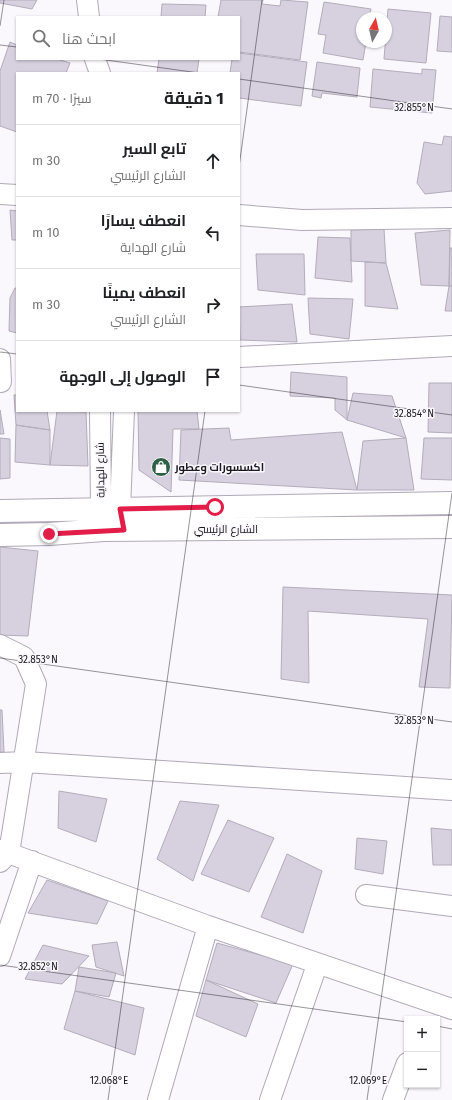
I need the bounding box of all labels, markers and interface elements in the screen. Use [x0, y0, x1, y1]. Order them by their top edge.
north arrow [356, 12, 392, 48]
search box [16, 16, 240, 60]
icon: search [30, 27, 52, 49]
text: ابحث هنا [62, 30, 116, 48]
text: 1 دقيقة [164, 88, 224, 109]
text: سيرًا · 70 m [32, 91, 91, 106]
text: 32.855°N [394, 102, 434, 114]
text: تابع السير [123, 140, 186, 158]
icon: ahead [202, 150, 224, 172]
text: 30 m [32, 153, 60, 168]
text: الشارع الرئيسي [110, 168, 186, 183]
text: انعطف يسارًا [101, 212, 186, 230]
icon: left [202, 222, 224, 244]
text: 10 m [32, 225, 60, 240]
text: شارع الهداية [120, 240, 186, 255]
text: انعطف يمينًا [102, 284, 186, 302]
icon: right [202, 294, 224, 316]
text: 30 m [32, 297, 60, 312]
text: الشارع الرئيسي [110, 312, 186, 327]
icon: arrive [202, 366, 224, 388]
text: الوصول إلى الوجهة [59, 368, 186, 386]
text: 32.854°N [394, 408, 434, 420]
street label: شارع الهداية [94, 442, 108, 498]
shop icon: اكسسورات وعطور [150, 456, 172, 478]
place label: اكسسورات وعطور [174, 461, 264, 475]
route start [206, 498, 224, 516]
street label: الشارع الرئيسي [194, 523, 258, 537]
route end [40, 525, 58, 543]
text: 32.853°N [18, 654, 58, 666]
text: 32.853°N [394, 715, 434, 727]
text: 32.852°N [18, 961, 58, 973]
map controls [404, 1016, 440, 1088]
button: + [404, 1016, 440, 1052]
button: − [404, 1052, 440, 1088]
text: 12.068°E [90, 1075, 128, 1087]
text: 12.069°E [349, 1075, 387, 1087]

